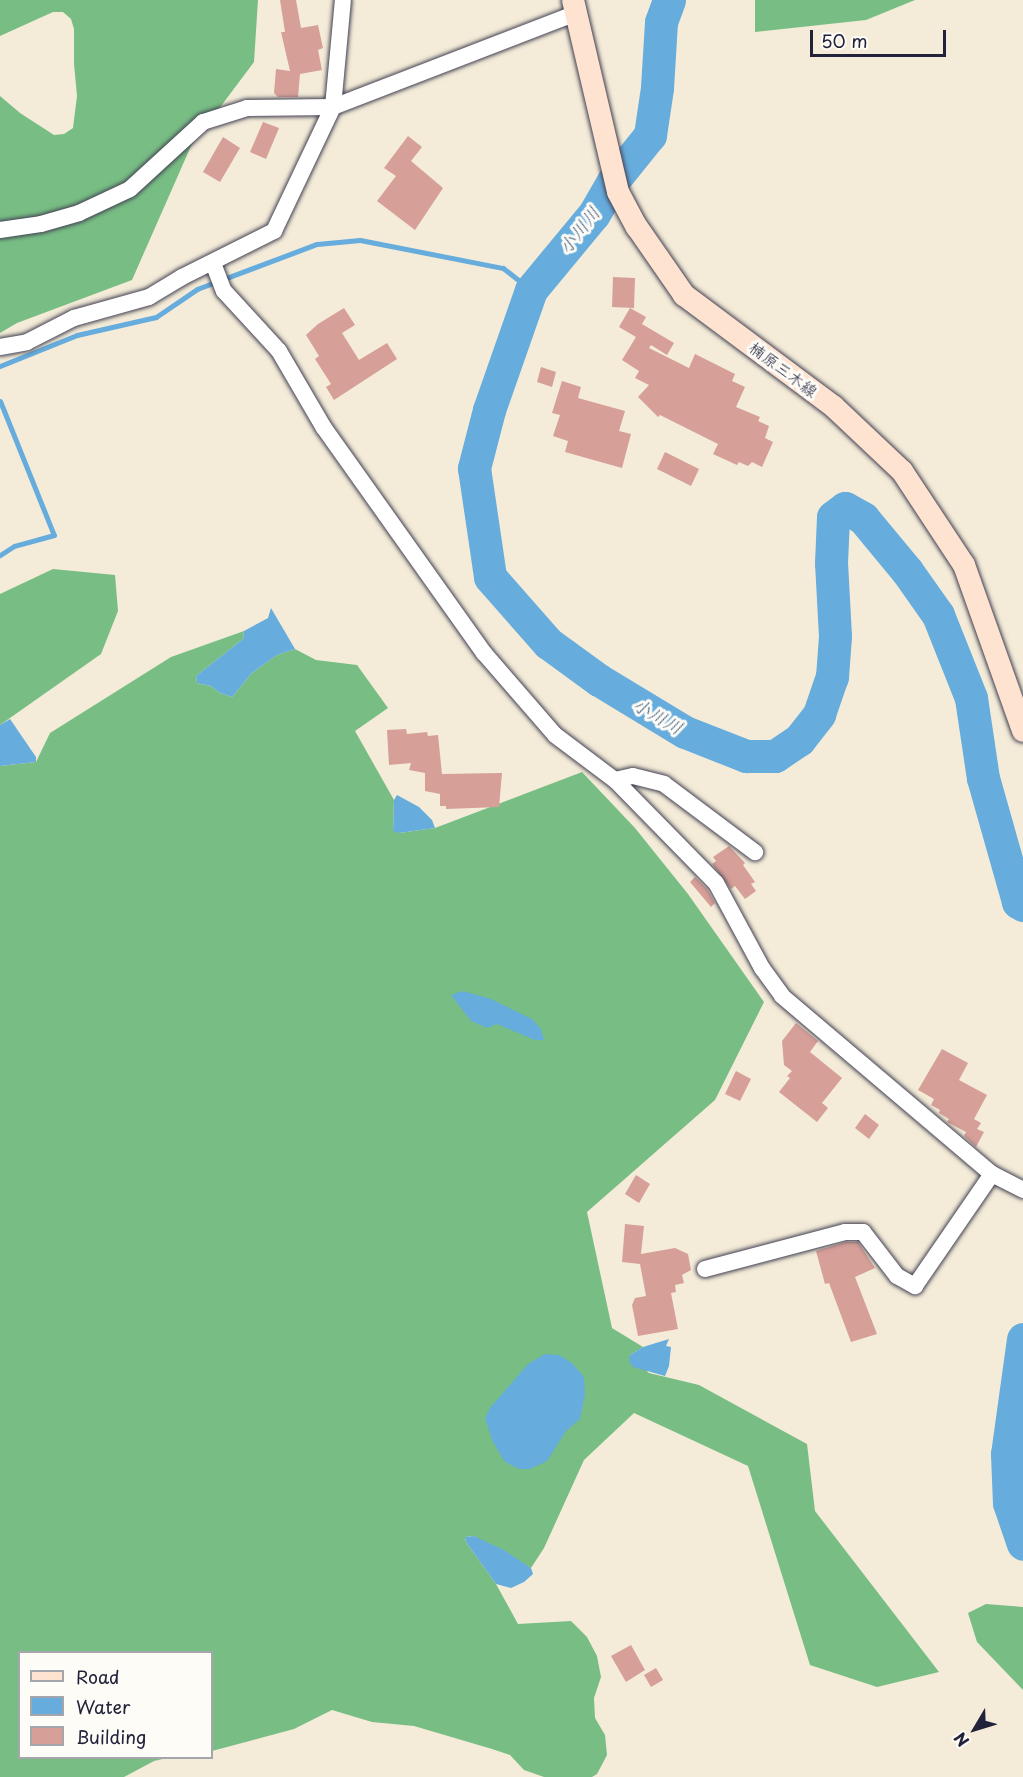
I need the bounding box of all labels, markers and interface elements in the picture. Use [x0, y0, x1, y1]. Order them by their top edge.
scale bar [813, 18, 950, 56]
text: 50 m [821, 27, 868, 54]
water label: 小川川 [554, 202, 604, 258]
street label: 楠原三木線 [746, 337, 822, 401]
water label: 小川川 [629, 693, 687, 739]
legend [18, 1651, 213, 1759]
text: Road [76, 1663, 120, 1690]
text: Water [76, 1693, 130, 1720]
north arrow [945, 1699, 1005, 1759]
text: Building [76, 1723, 146, 1750]
text: N [947, 1728, 974, 1752]

